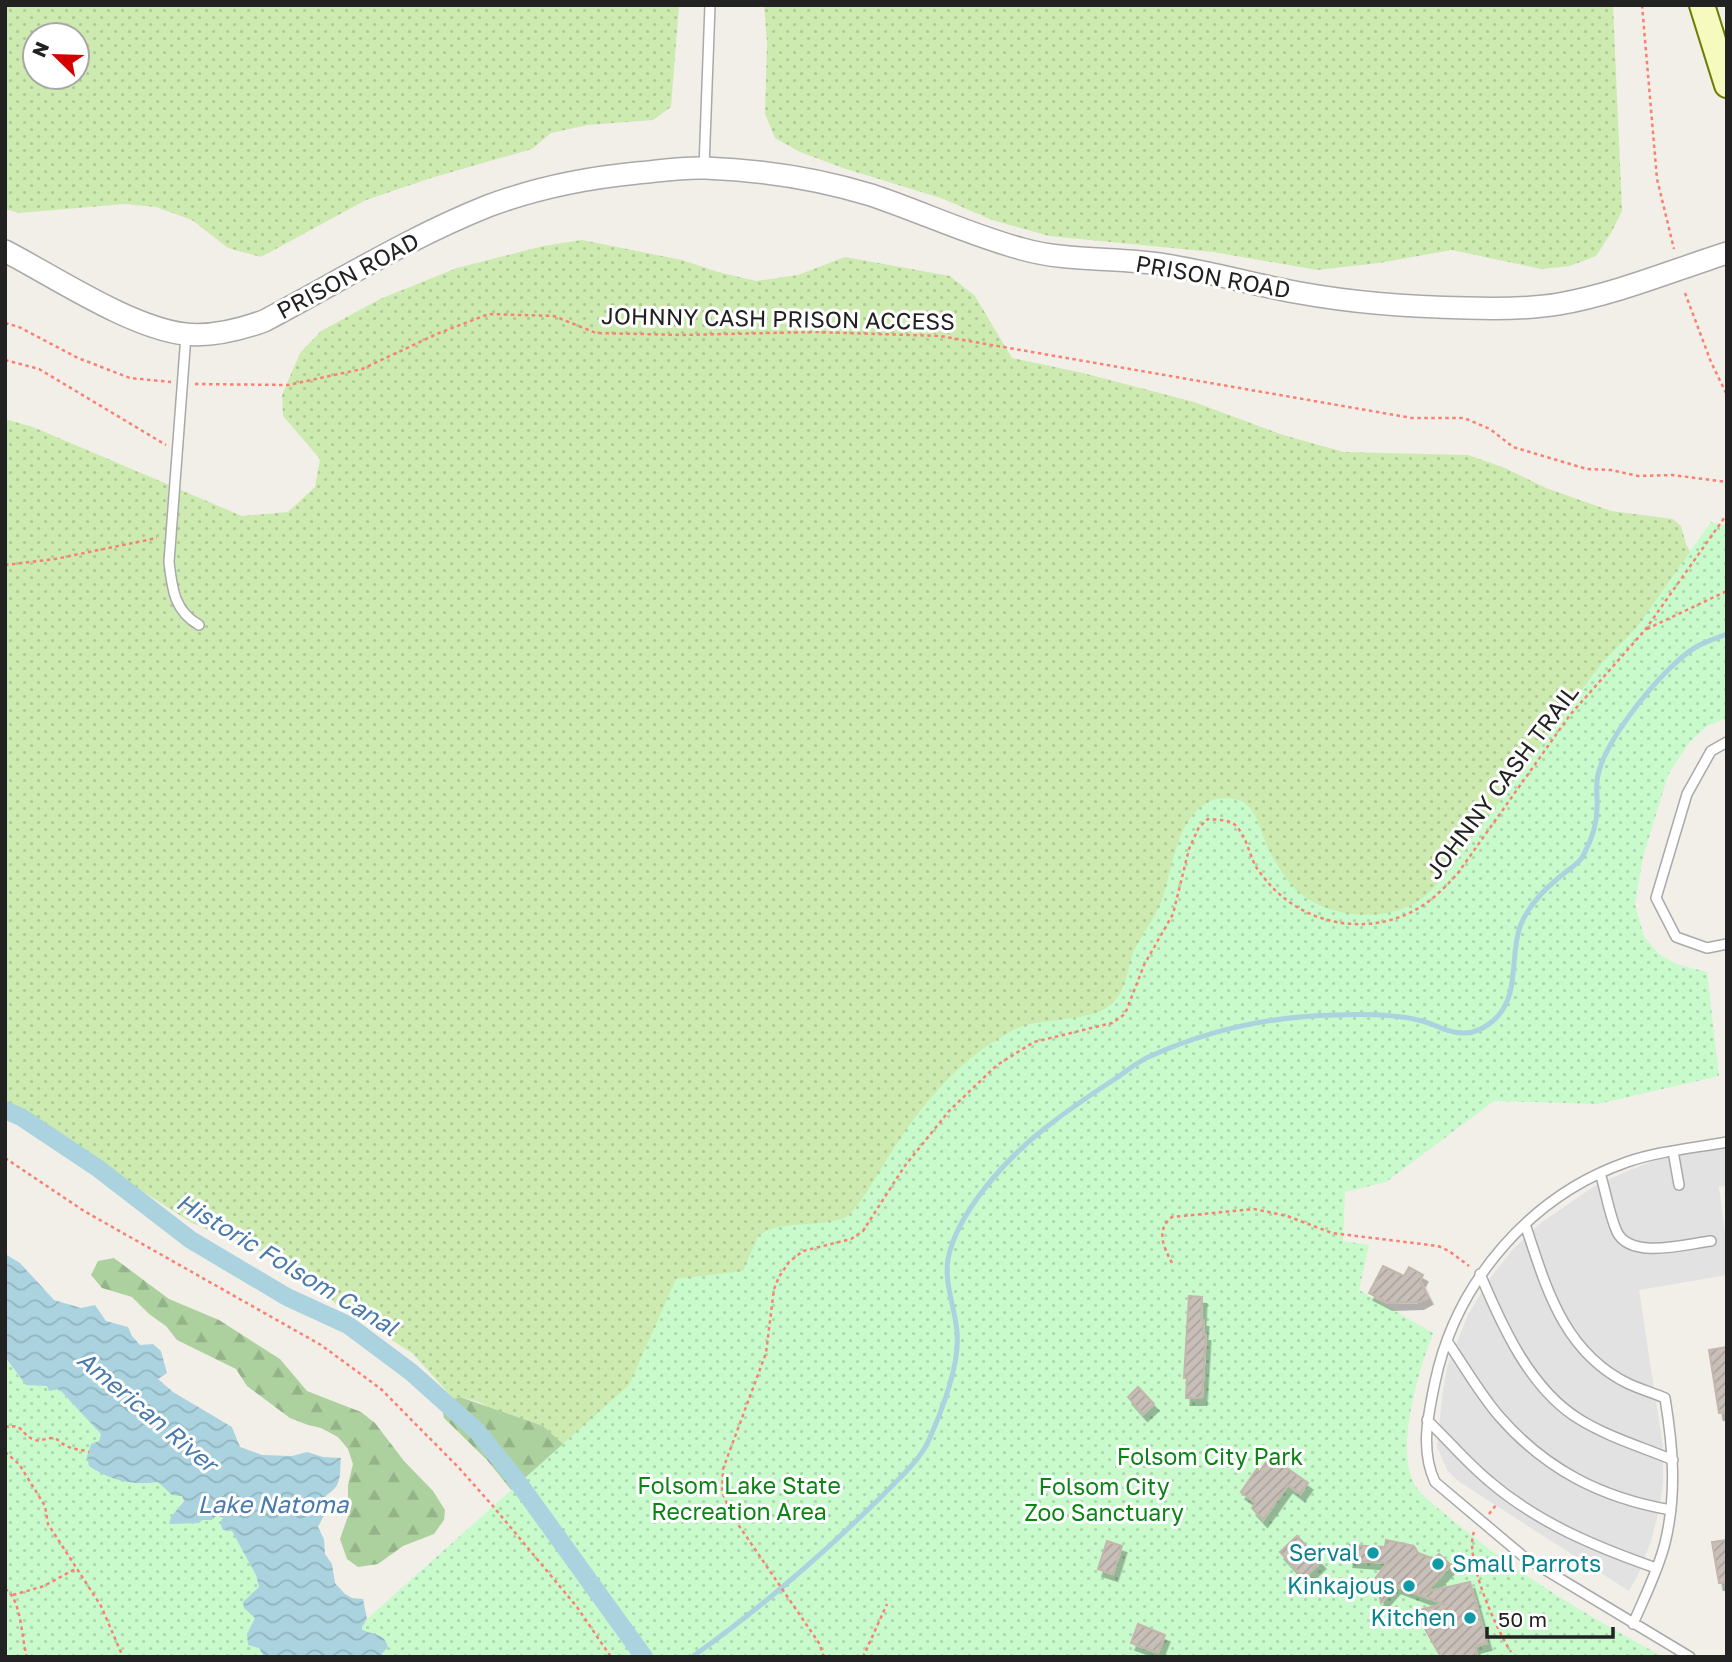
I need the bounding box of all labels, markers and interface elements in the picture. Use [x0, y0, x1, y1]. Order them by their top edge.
north arrow [21, 21, 91, 91]
text: N [26, 38, 53, 60]
street label: PRISON ROAD [272, 226, 423, 324]
street label: PRISON ROAD [1134, 249, 1293, 303]
street label: JOHNNY CASH PRISON ACCESS [601, 301, 955, 335]
street label: JOHNNY CASH TRAIL [1419, 678, 1584, 884]
water label: Historic Folsom Canal [172, 1186, 405, 1342]
water label: American River [72, 1344, 226, 1480]
park label: Folsom City Park [1117, 1442, 1303, 1470]
park label: Folsom Lake State Recreation Area [637, 1471, 841, 1525]
park label: Folsom City Zoo Sanctuary [1024, 1472, 1184, 1526]
water label: Lake Natoma [198, 1489, 350, 1518]
place label: Serval [1289, 1538, 1359, 1566]
marker: Serval [1365, 1545, 1381, 1561]
place label: Small Parrots [1452, 1549, 1601, 1577]
marker: Small Parrots [1430, 1556, 1446, 1572]
place label: Kinkajous [1287, 1571, 1395, 1599]
marker: Kinkajous [1401, 1578, 1417, 1594]
scale bar [1487, 1596, 1613, 1640]
place label: Kitchen [1371, 1603, 1456, 1631]
text: 50 m [1498, 1606, 1547, 1632]
marker: Kitchen [1462, 1610, 1478, 1626]

